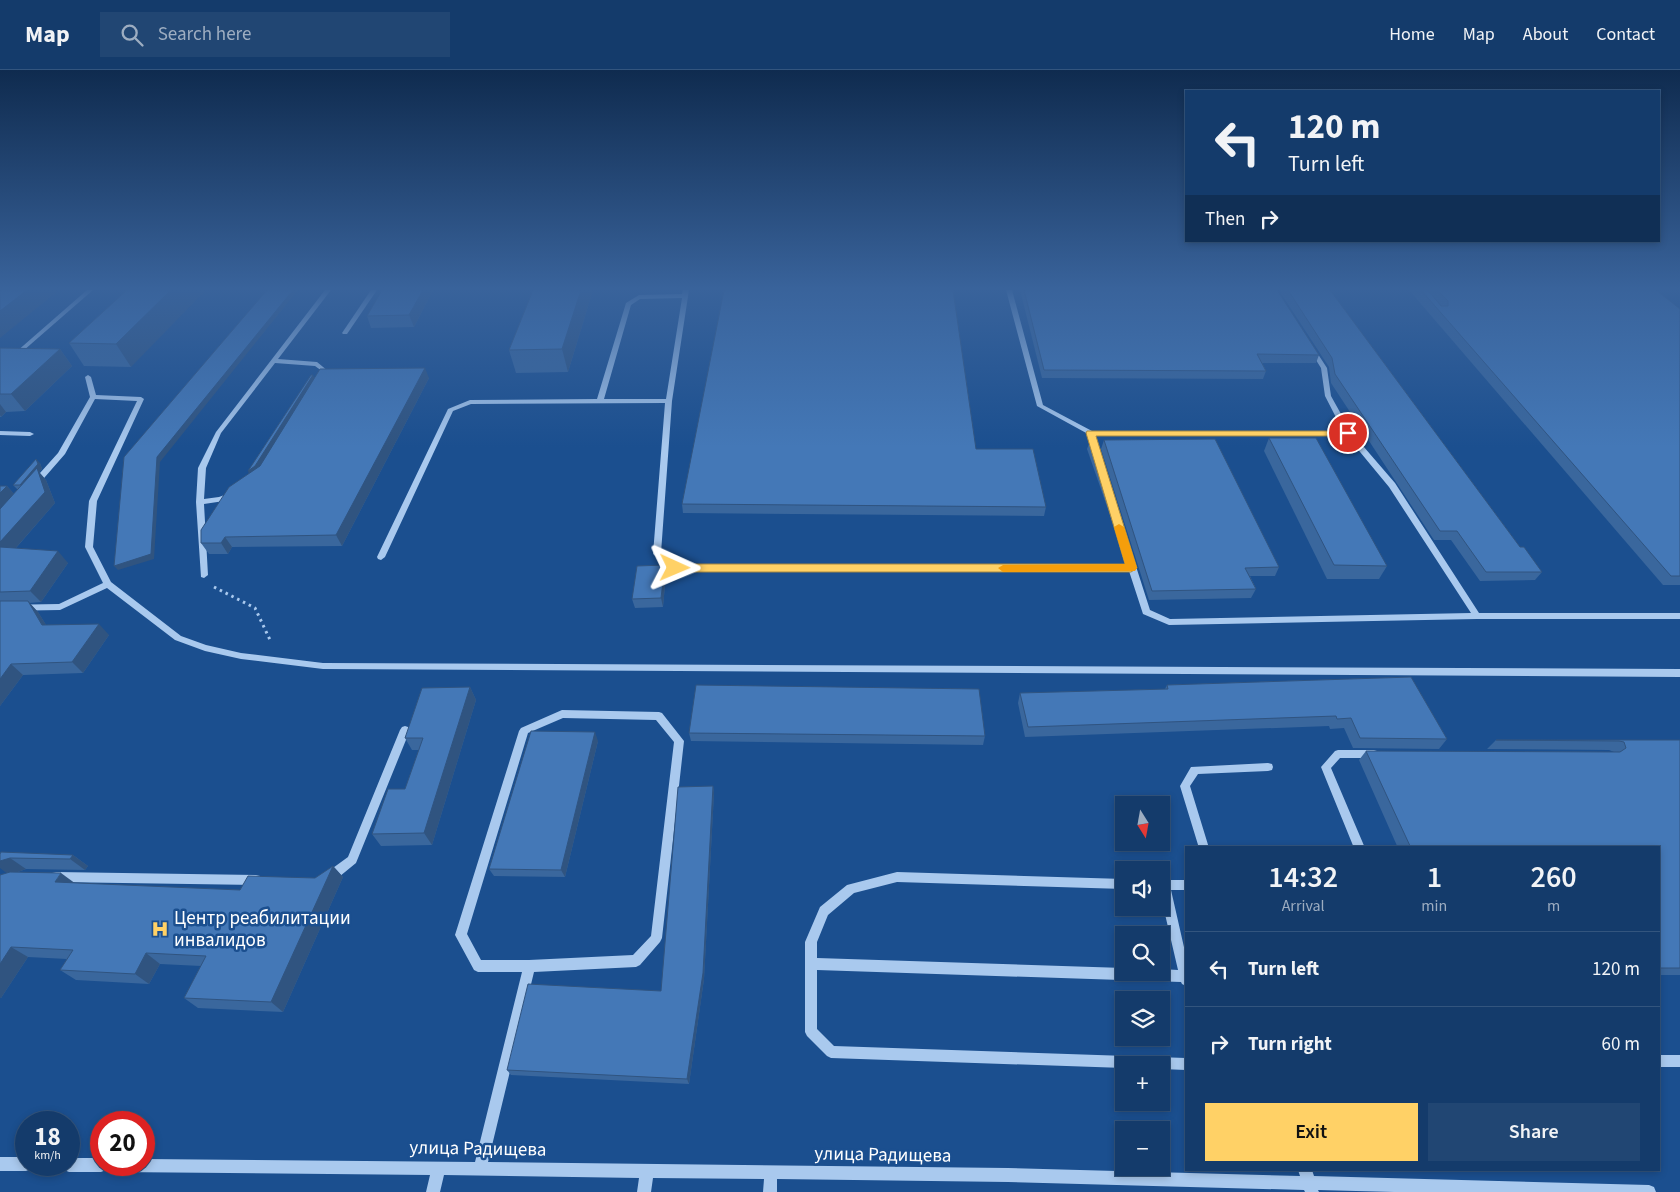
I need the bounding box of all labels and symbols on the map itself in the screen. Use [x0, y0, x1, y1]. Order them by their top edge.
pin [1327, 412, 1369, 454]
position arrow [648, 541, 700, 593]
north arrow [1115, 796, 1170, 851]
place label: Центр реабилитации инвалидов [174, 905, 351, 954]
hospital icon: Центр реабилитации инвалидов [150, 919, 170, 939]
speed limit sign: 20 [90, 1111, 155, 1176]
street label: улица Радищева [409, 1134, 547, 1164]
street label: улица Радищева [814, 1140, 952, 1170]

